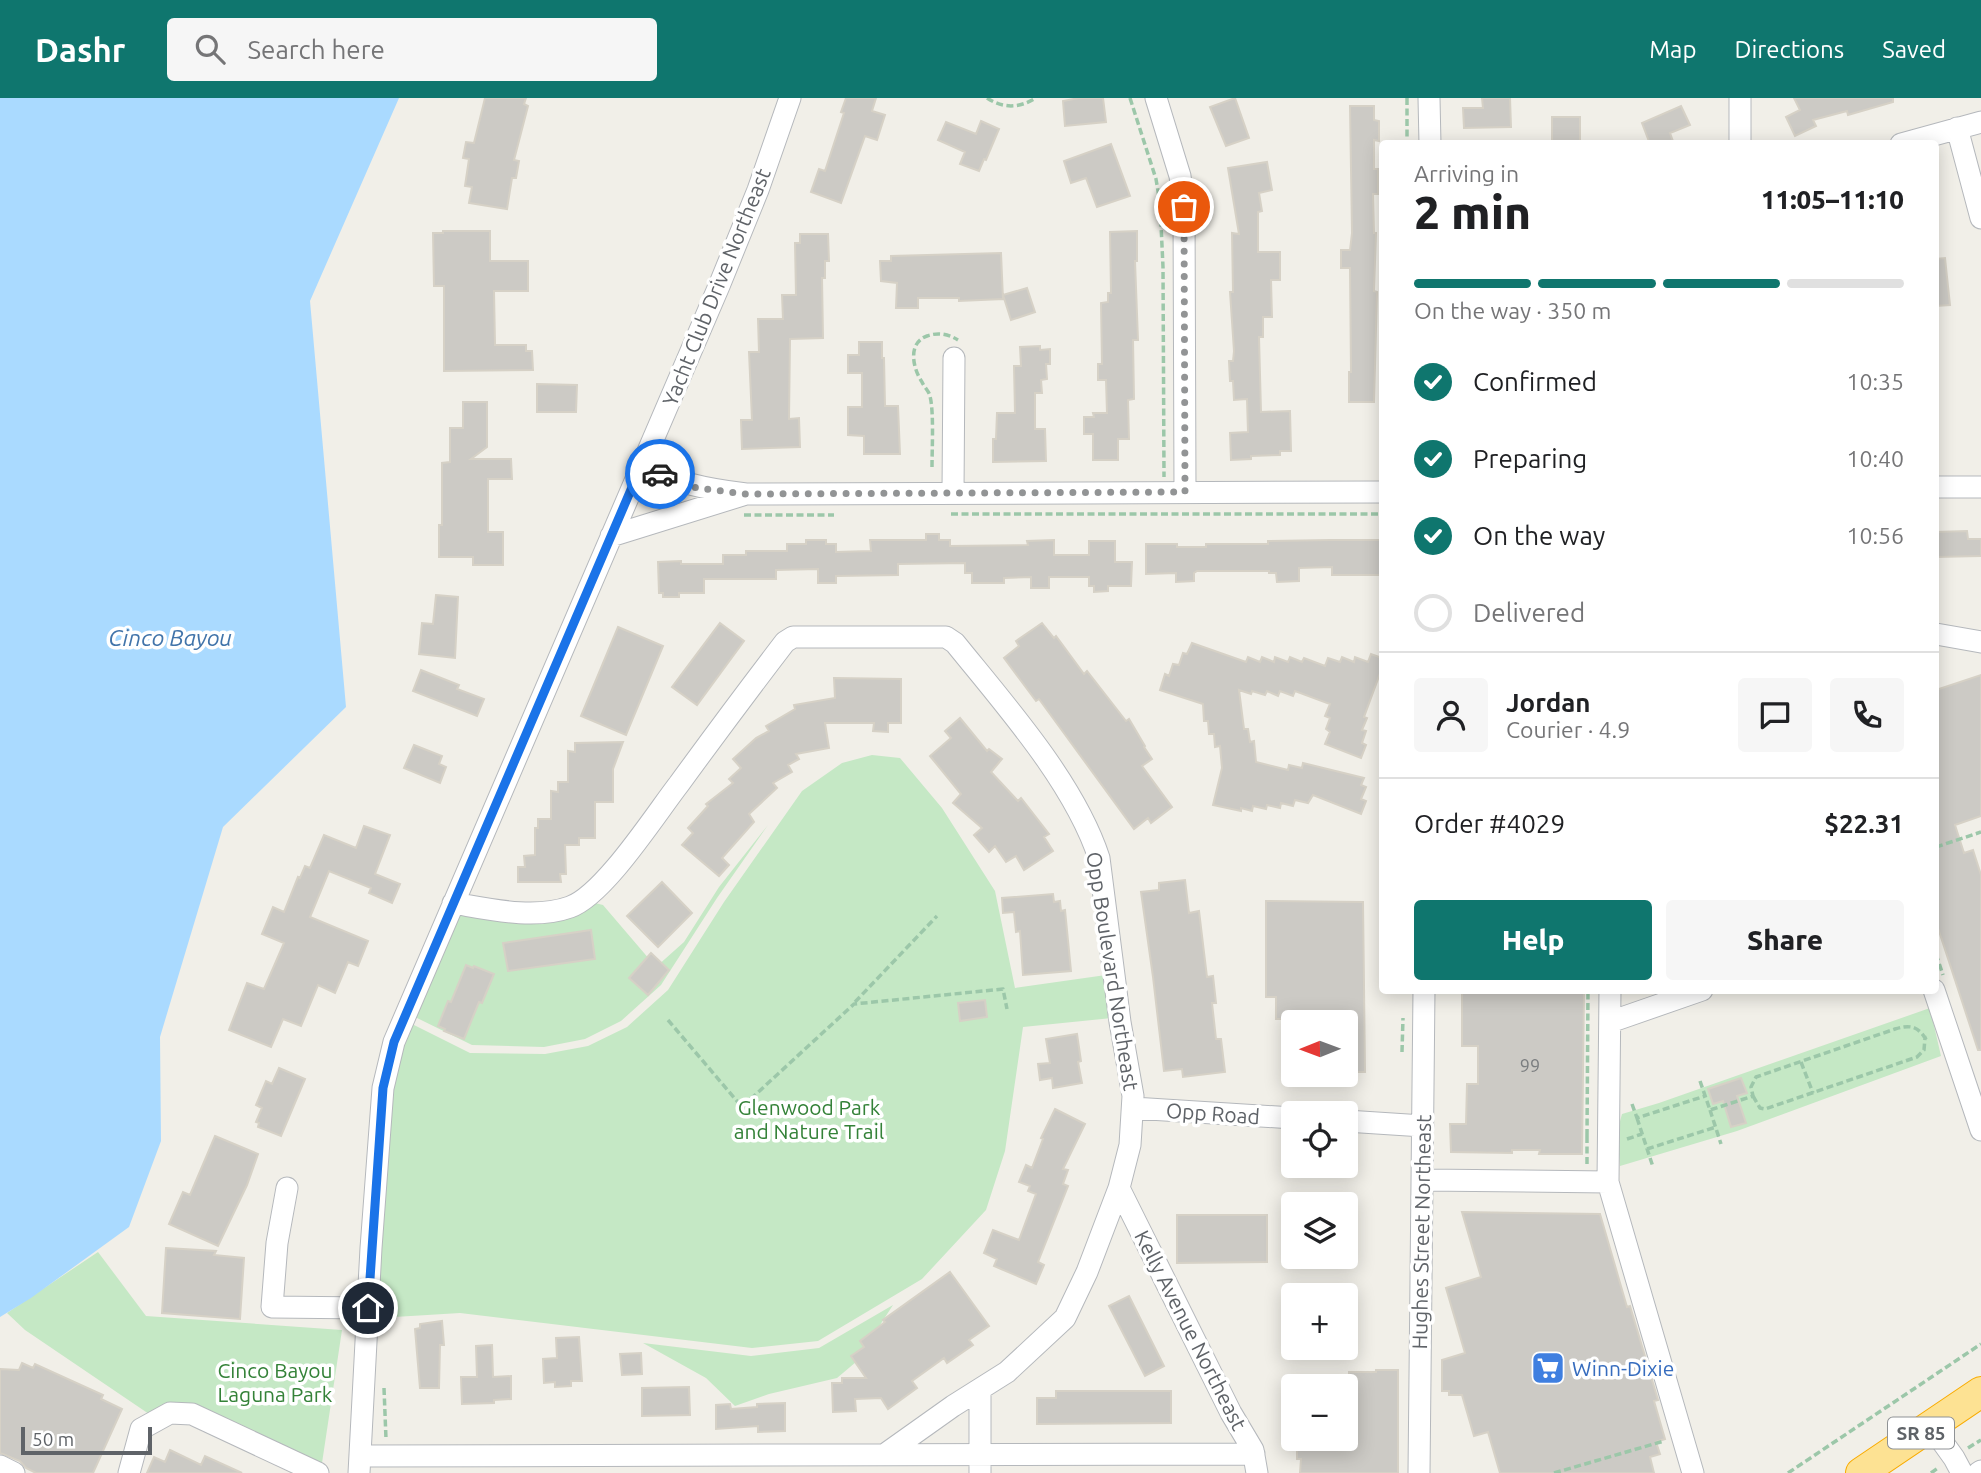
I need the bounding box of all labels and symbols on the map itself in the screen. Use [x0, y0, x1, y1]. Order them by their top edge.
street label: Yacht Club Drive Northeast [657, 165, 775, 409]
pin [1154, 177, 1214, 237]
courier [625, 439, 695, 509]
water label: Cinco Bayou [108, 625, 232, 650]
street label: Opp Boulevard Northeast [1082, 850, 1144, 1092]
north arrow [1281, 1010, 1358, 1087]
house number: 99 [1520, 1055, 1540, 1075]
park label: Glenwood Park and Nature Trail [734, 1095, 884, 1143]
street label: Opp Road [1165, 1098, 1261, 1128]
street label: Hughes Street Northeast [1407, 1114, 1435, 1350]
street label: Kelly Avenue Northeast [1130, 1226, 1252, 1434]
pin [338, 1278, 398, 1338]
supermarket icon: Winn-Dixie [1529, 1349, 1567, 1387]
place label: Winn-Dixie [1572, 1356, 1674, 1380]
park label: Cinco Bayou Laguna Park [217, 1358, 333, 1406]
road number: SR 85 [1888, 1418, 1954, 1448]
scale bar [21, 1424, 152, 1456]

